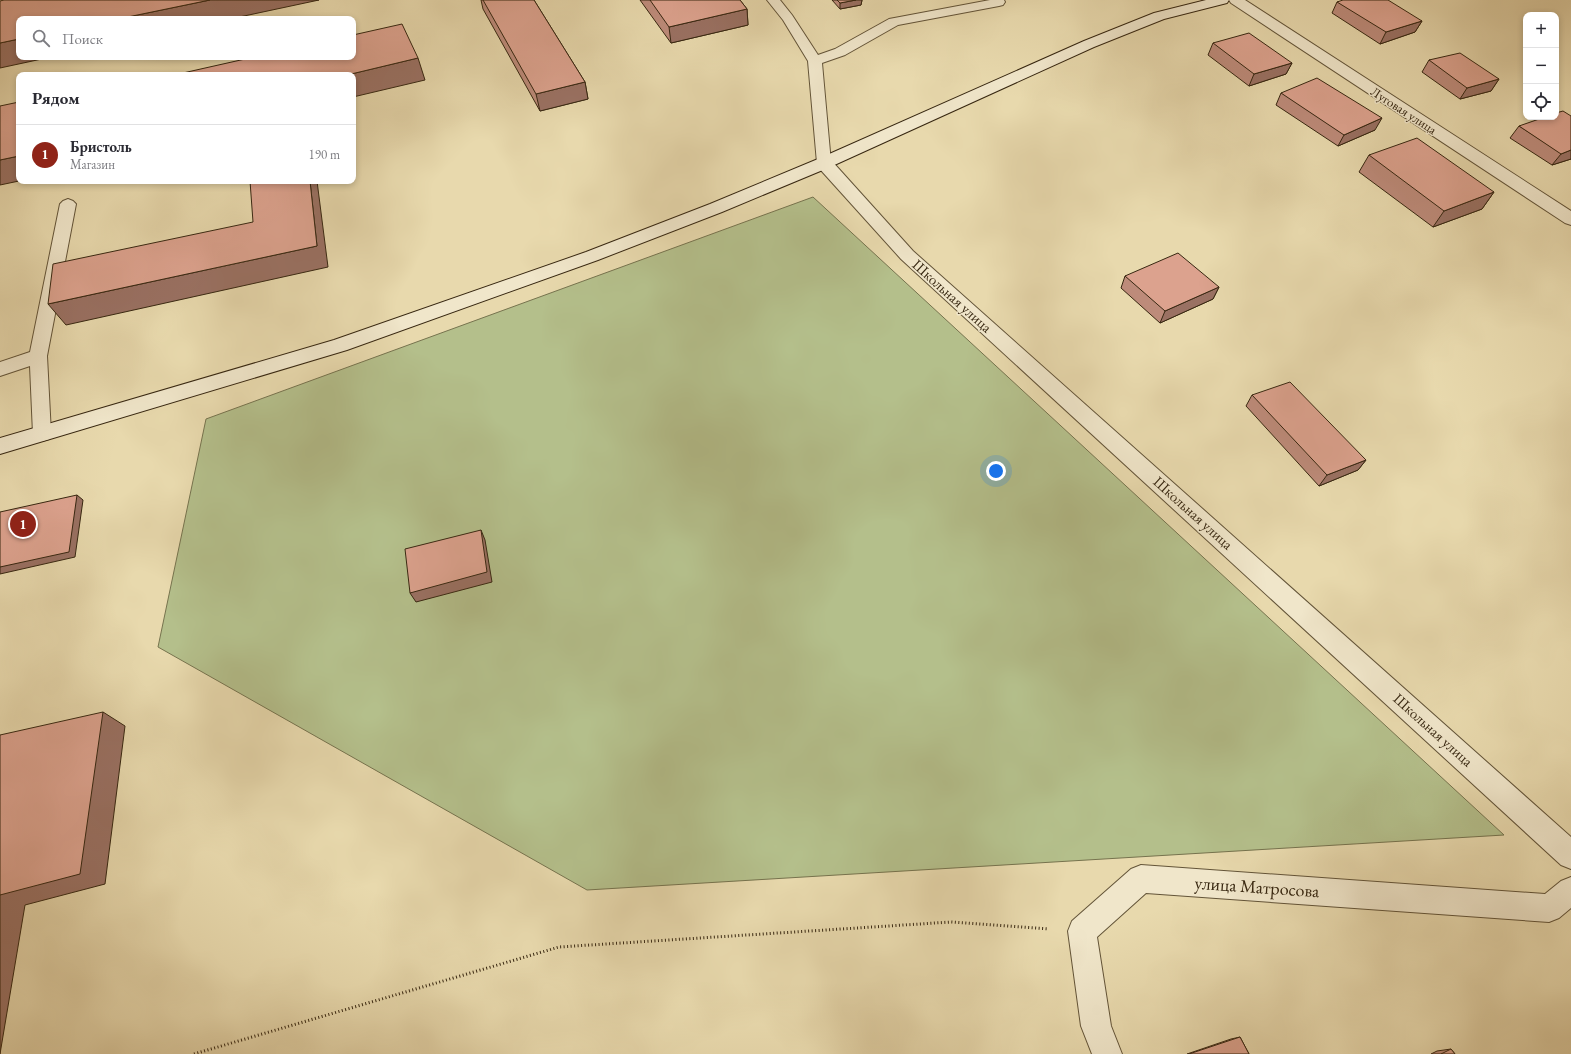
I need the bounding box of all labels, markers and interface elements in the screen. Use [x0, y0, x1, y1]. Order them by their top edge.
map controls [1523, 12, 1559, 120]
button: + [1523, 12, 1559, 48]
search box [16, 16, 356, 60]
icon: search [30, 27, 52, 49]
text: Поиск [62, 29, 103, 48]
button: − [1523, 48, 1559, 84]
street label: Луговая улица [1367, 83, 1441, 139]
button: locate [1523, 84, 1559, 120]
text: Рядом [32, 87, 80, 109]
text: Бристоль [70, 137, 132, 156]
text: 1 [42, 146, 48, 163]
text: 190 m [309, 146, 340, 163]
text: Магазин [70, 156, 115, 173]
street label: Школьная улица [908, 255, 996, 336]
your location [986, 461, 1006, 481]
street label: Школьная улица [1149, 472, 1237, 553]
pin: 1 [10, 509, 36, 539]
street label: Школьная улица [1389, 689, 1477, 770]
street label: улица Матросова [1194, 871, 1321, 902]

